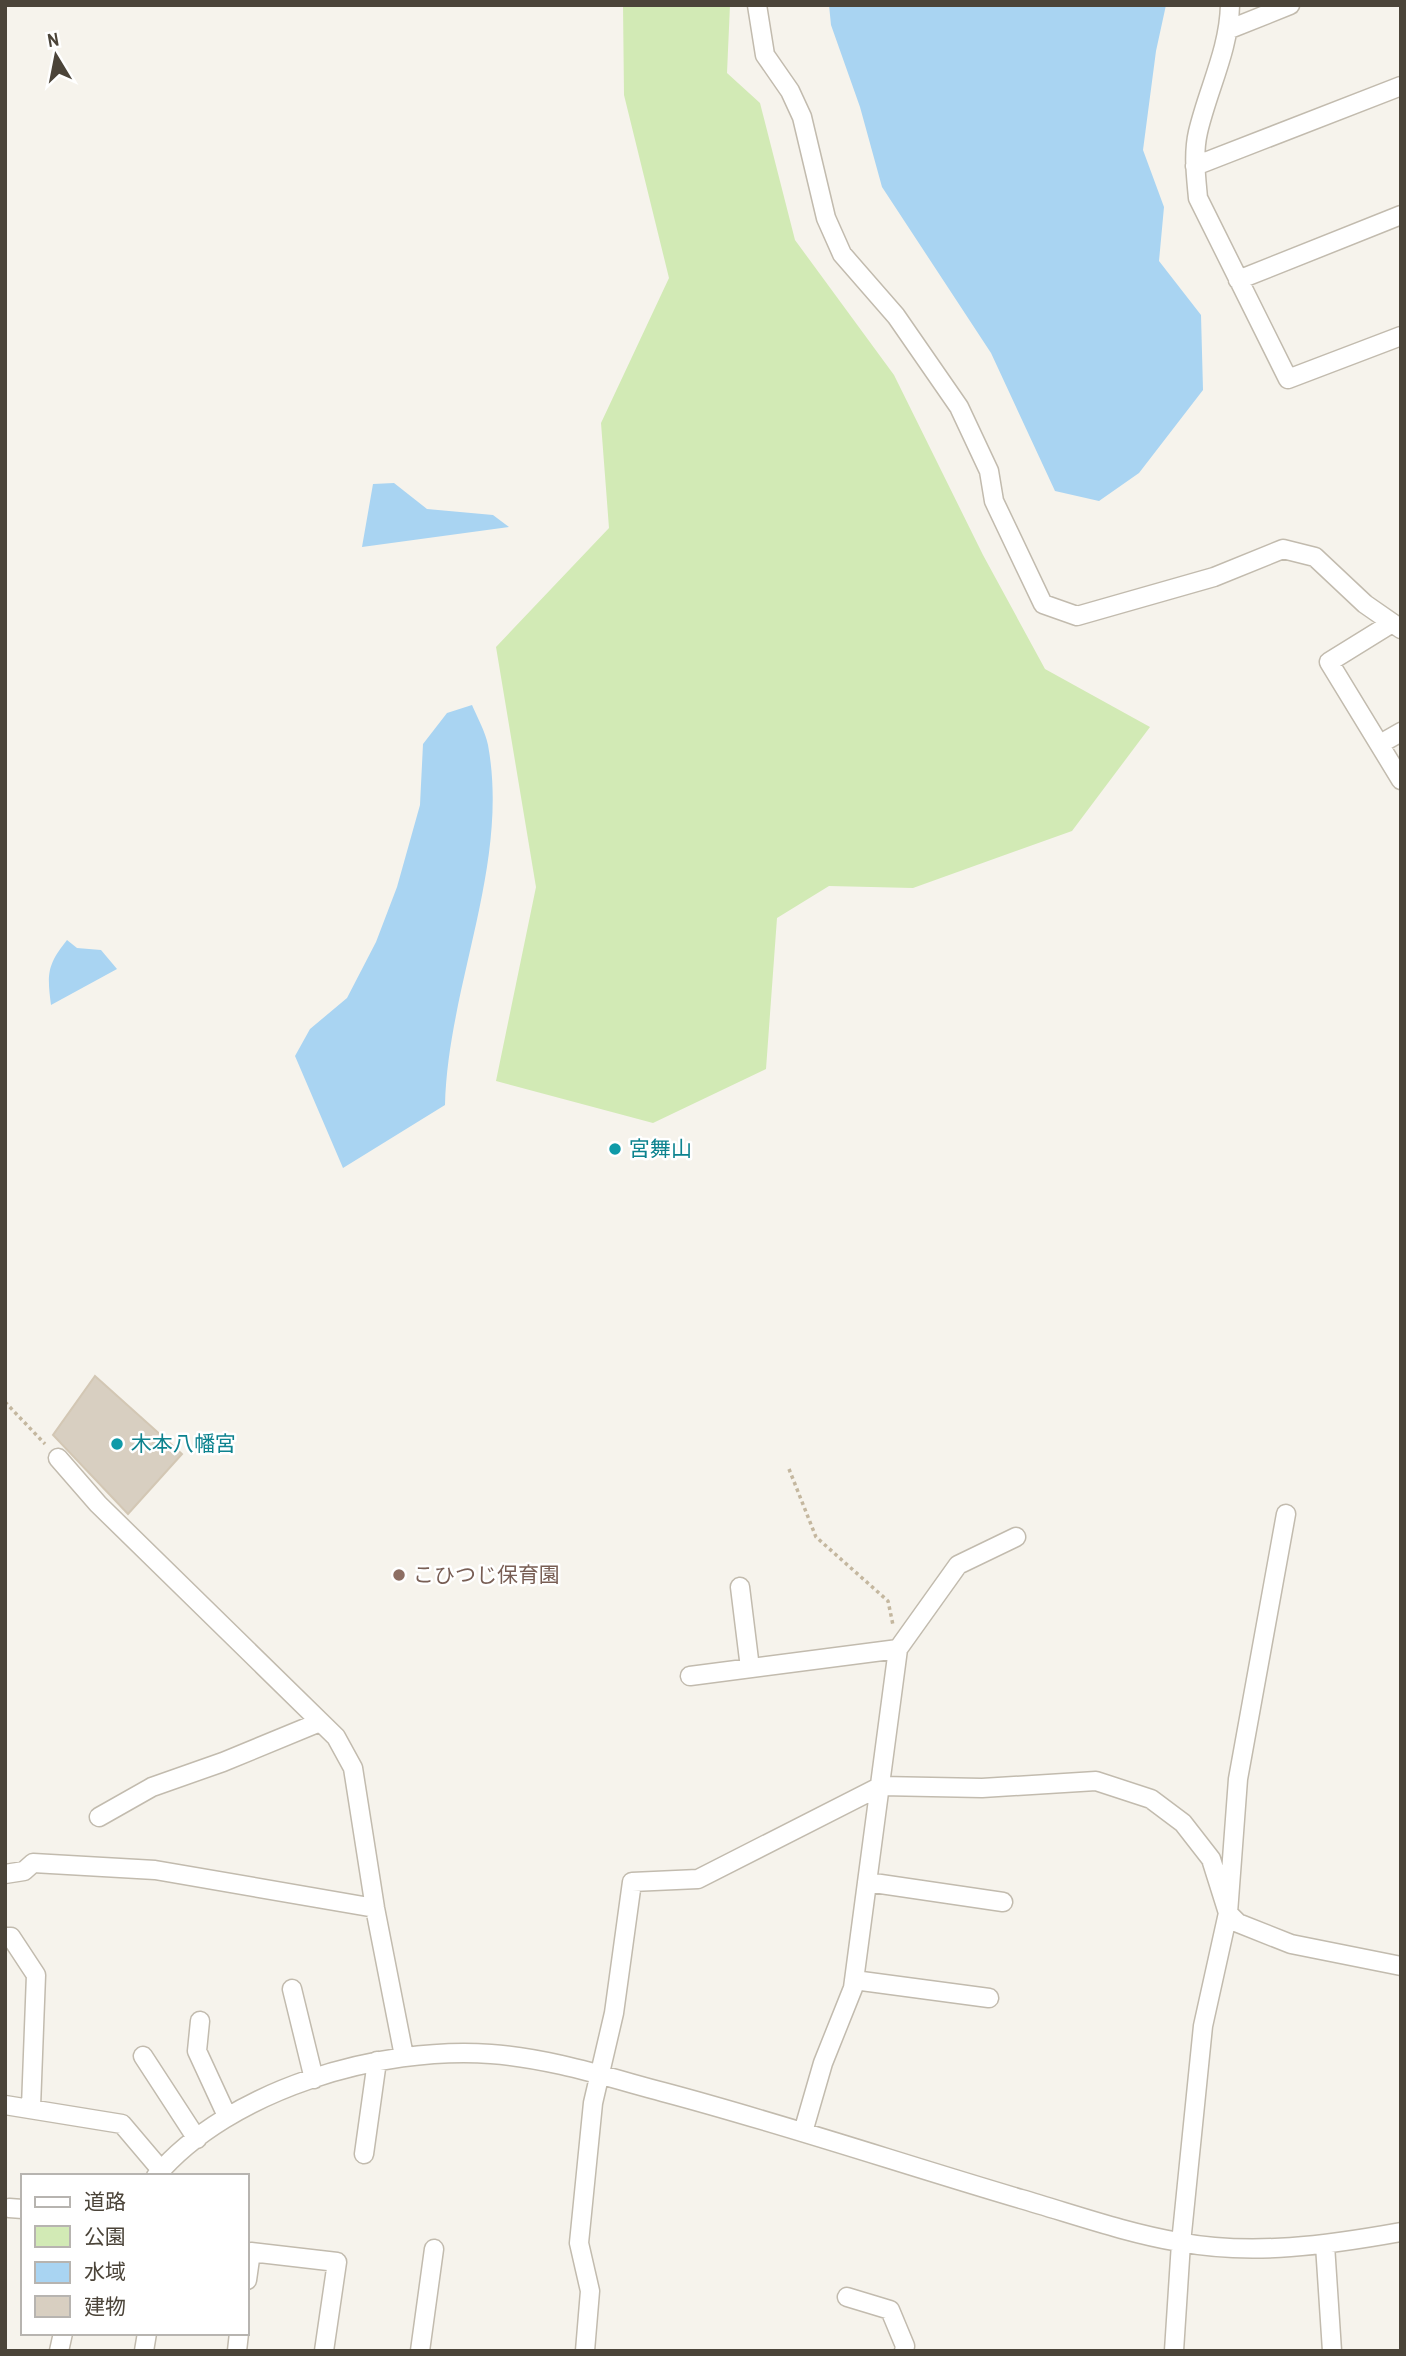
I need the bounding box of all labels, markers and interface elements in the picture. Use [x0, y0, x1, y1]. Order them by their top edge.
north arrow [21, 21, 91, 91]
text: N [45, 25, 61, 53]
place label: 宮舞山 [629, 1134, 692, 1163]
marker: 宮舞山 [607, 1141, 623, 1157]
place label: 木本八幡宮 [131, 1429, 236, 1458]
marker: 木本八幡宮 [109, 1436, 125, 1452]
place label: こひつじ保育園 [413, 1560, 560, 1589]
marker: こひつじ保育園 [391, 1567, 407, 1583]
legend [21, 2174, 248, 2335]
text: 道路 [84, 2187, 126, 2216]
text: 公園 [84, 2222, 126, 2251]
text: 水域 [84, 2257, 126, 2286]
text: 建物 [84, 2292, 126, 2321]

